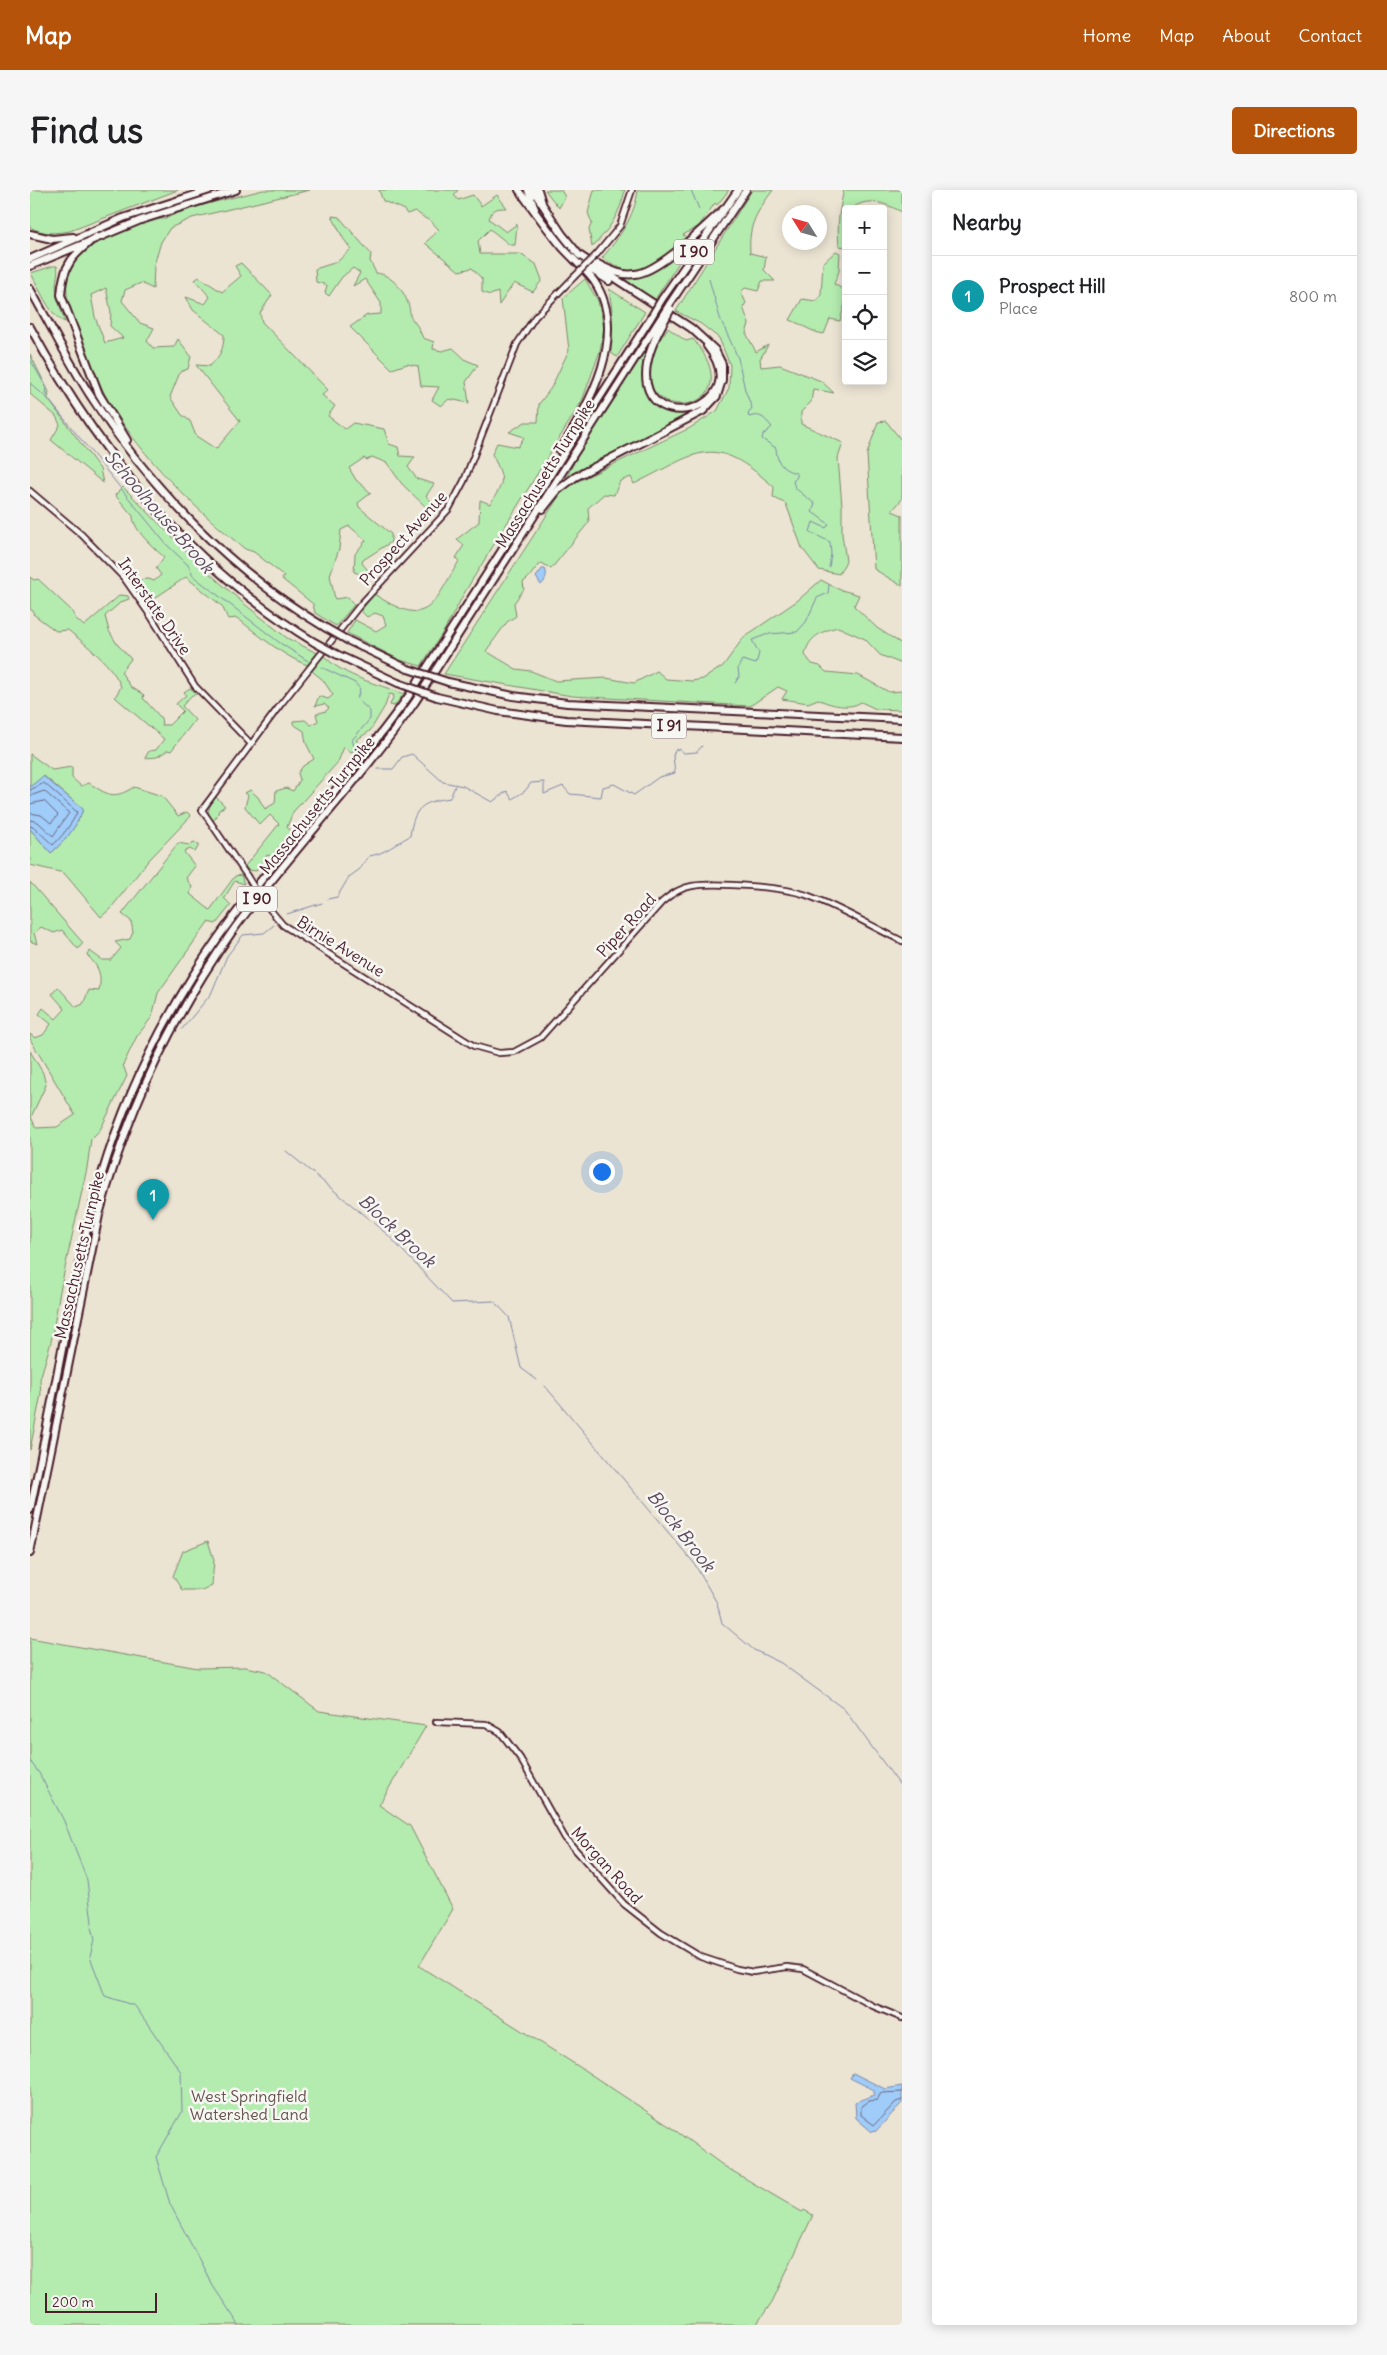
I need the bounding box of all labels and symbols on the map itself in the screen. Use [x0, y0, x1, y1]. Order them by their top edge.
north arrow [782, 205, 827, 250]
road number: I 90 [674, 240, 714, 264]
street label: Massachusetts Turnpike [491, 395, 599, 551]
water label: Schoolhouse Brook [100, 445, 220, 579]
street label: Prospect Avenue [355, 486, 451, 590]
street label: Interstate Drive [114, 554, 196, 658]
road number: I 91 [652, 714, 686, 738]
street label: Massachusetts Turnpike [255, 732, 379, 878]
road number: I 90 [237, 886, 277, 912]
street label: Piper Road [592, 889, 660, 961]
street label: Birnie Avenue [294, 911, 388, 981]
your location [589, 1159, 615, 1185]
street label: Massachusetts Turnpike [50, 1169, 108, 1341]
pin: 1 [137, 1179, 169, 1220]
water label: Block Brook [354, 1189, 442, 1273]
water label: Block Brook [642, 1485, 721, 1577]
street label: Morgan Road [567, 1822, 647, 1908]
park label: West Springfield Watershed Land [190, 2086, 308, 2124]
scale bar [45, 2290, 158, 2313]

